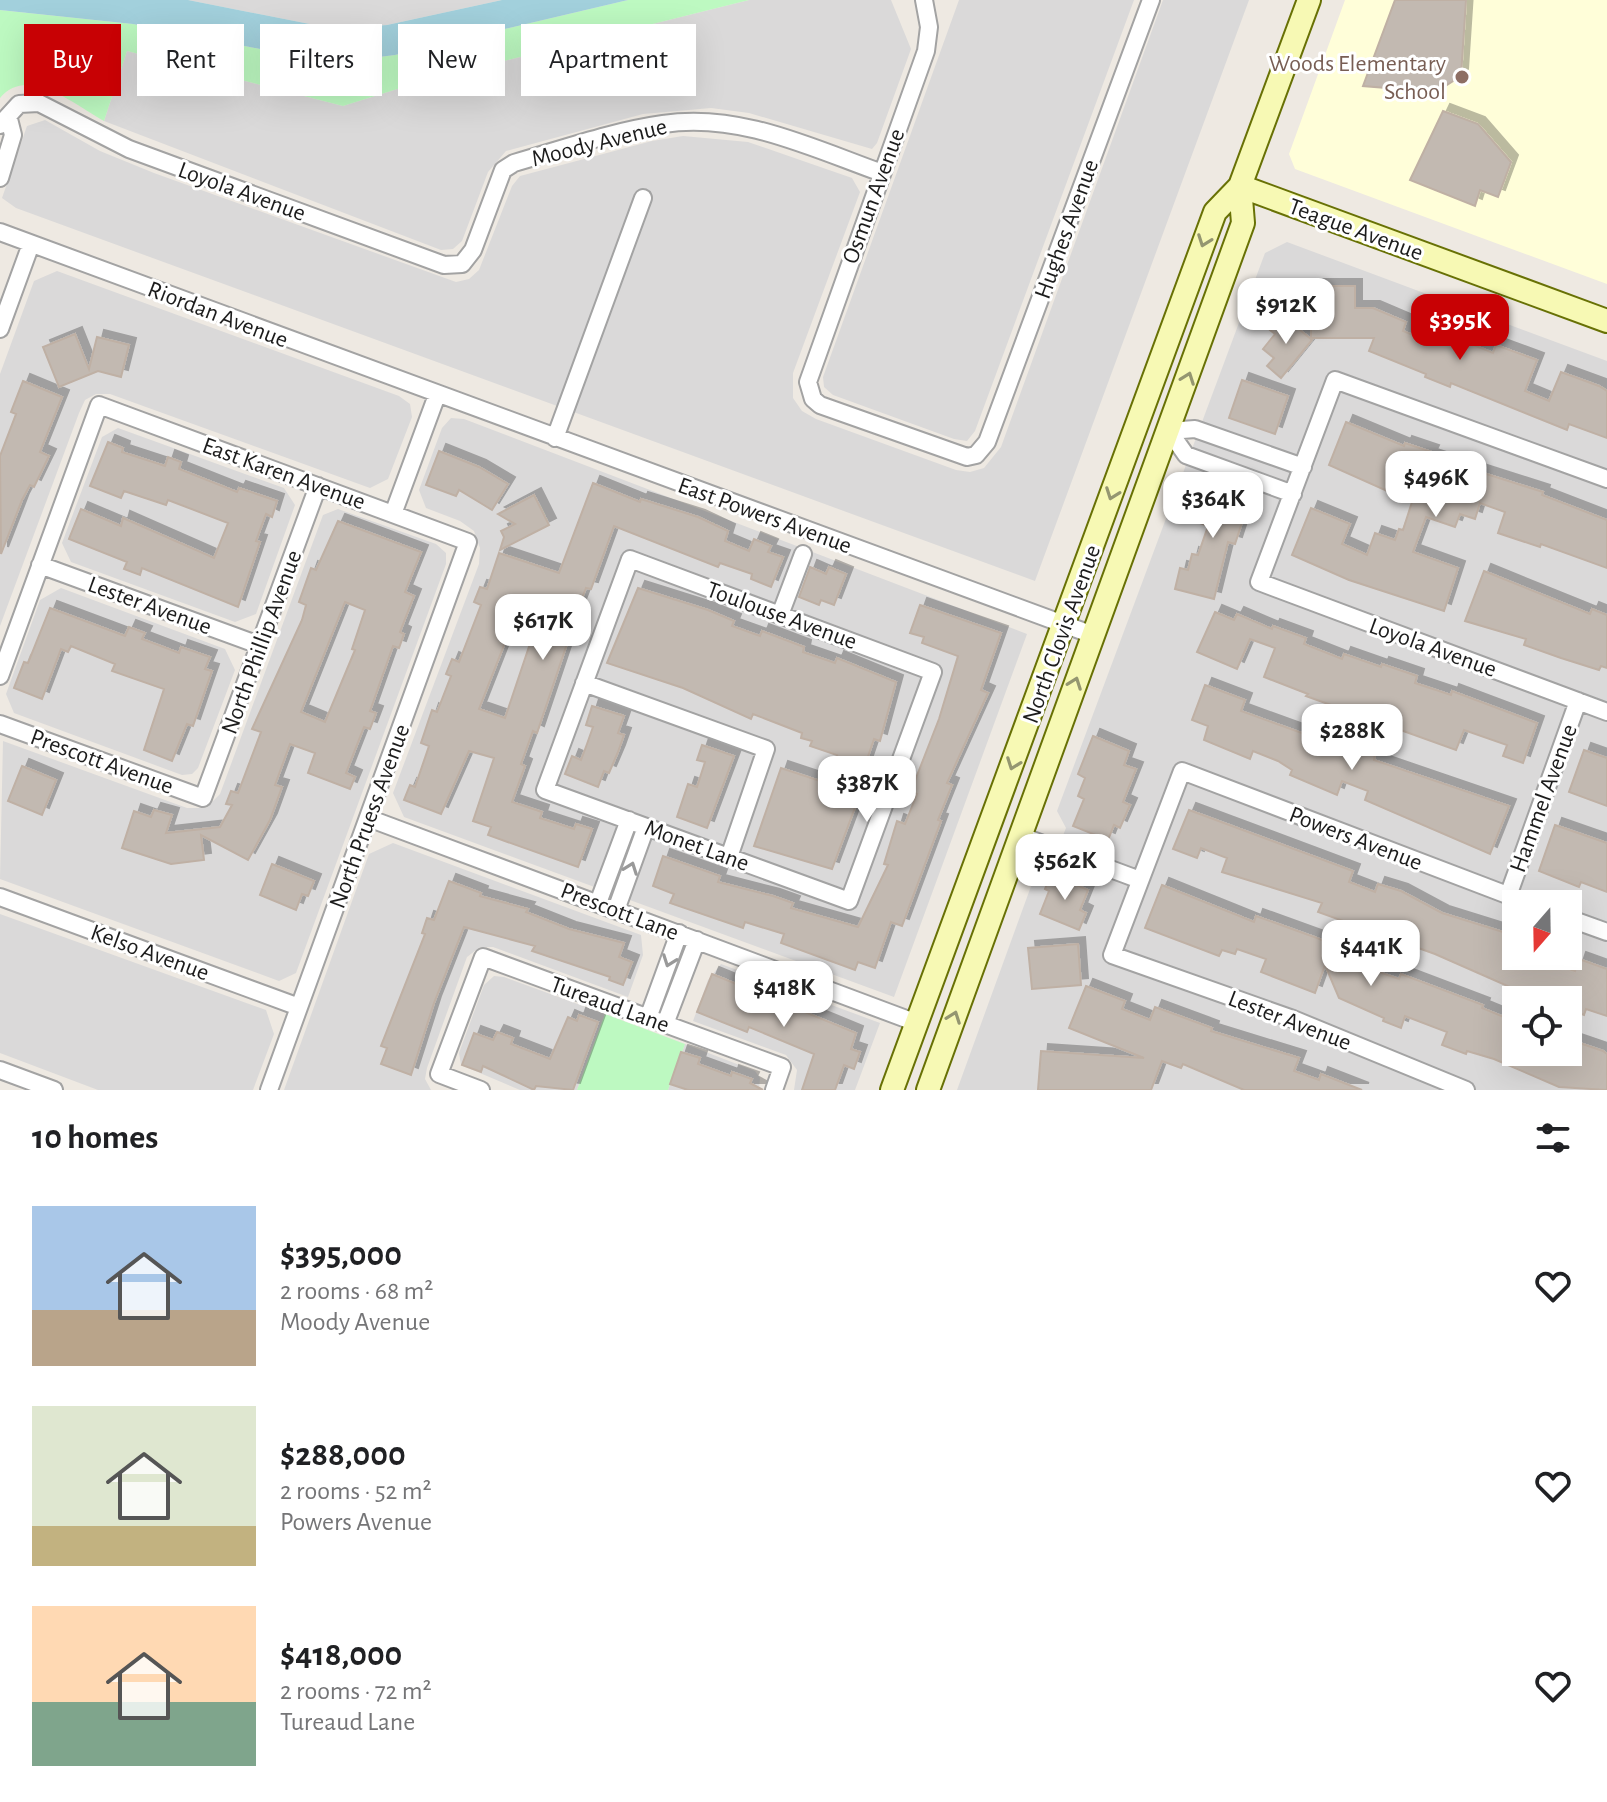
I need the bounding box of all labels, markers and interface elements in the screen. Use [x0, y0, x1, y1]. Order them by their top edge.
chip: Buy [24, 24, 121, 96]
chip: Rent [137, 24, 244, 96]
chip: Filters [260, 24, 382, 96]
chip: New [398, 24, 505, 96]
chip: Apartment [521, 24, 696, 96]
place label: Woods Elementary School [1269, 52, 1446, 104]
marker: Woods Elementary School [1453, 68, 1471, 86]
street label: Moody Avenue [529, 115, 669, 171]
street label: Osmun Avenue [838, 126, 909, 267]
street label: Hughes Avenue [1031, 156, 1103, 302]
street label: Loyola Avenue [175, 158, 309, 226]
street label: Teague Avenue [1285, 195, 1426, 265]
one-way arrow [1197, 233, 1214, 247]
street label: Riordan Avenue [144, 277, 291, 353]
pin: $912K [1230, 278, 1342, 346]
text: $912K [1255, 291, 1317, 317]
pin: $395K [1404, 294, 1516, 362]
text: $395K [1429, 307, 1491, 333]
one-way arrow [1178, 371, 1195, 385]
street label: East Karen Avenue [199, 433, 368, 515]
pin: $496K [1380, 451, 1492, 519]
text: $496K [1403, 464, 1469, 490]
pin: $364K [1157, 472, 1269, 540]
street label: East Powers Avenue [675, 473, 855, 559]
text: $364K [1181, 485, 1245, 511]
one-way arrow [1105, 486, 1122, 500]
street label: North Clovis Avenue [1019, 542, 1105, 727]
street label: North Phillip Avenue [218, 547, 306, 738]
street label: Lester Avenue [85, 572, 215, 639]
street label: Toulouse Avenue [703, 578, 860, 654]
pin: $617K [487, 594, 599, 662]
text: $617K [513, 607, 573, 633]
street label: Loyola Avenue [1366, 614, 1500, 682]
one-way arrow [1065, 677, 1082, 691]
pin: $288K [1296, 704, 1408, 772]
text: $288K [1320, 717, 1384, 743]
street label: North Pruess Avenue [325, 721, 414, 912]
street label: Hammel Avenue [1506, 721, 1582, 876]
street label: Prescott Avenue [27, 725, 176, 799]
pin: $387K [811, 756, 923, 824]
one-way arrow [1007, 757, 1023, 771]
text: $387K [836, 769, 898, 795]
street label: Powers Avenue [1286, 803, 1425, 875]
street label: Monet Lane [641, 816, 752, 876]
pin: $562K [1009, 834, 1121, 902]
text: $562K [1034, 847, 1096, 873]
one-way arrow [621, 862, 638, 876]
street label: Prescott Lane [557, 878, 682, 945]
north arrow [1502, 890, 1582, 970]
map controls [1502, 890, 1582, 1066]
street label: Kelso Avenue [87, 920, 212, 985]
pin: $441K [1315, 920, 1427, 988]
text: $441K [1340, 933, 1402, 959]
one-way arrow [662, 954, 679, 968]
pin: $418K [728, 961, 840, 1029]
street label: Tureaud Lane [547, 972, 672, 1038]
text: $418K [753, 974, 815, 1000]
street label: Lester Avenue [1225, 986, 1354, 1055]
button: locate [1502, 986, 1582, 1066]
one-way arrow [944, 1010, 961, 1024]
icon: filters [1531, 1116, 1575, 1160]
text: 10 homes [32, 1121, 158, 1155]
icon: home [96, 1238, 192, 1334]
text: $395,000 [280, 1238, 402, 1272]
icon: heart [1531, 1264, 1575, 1308]
text: 2 rooms · 68 m² [280, 1278, 433, 1304]
text: Moody Avenue [280, 1309, 430, 1335]
icon: home [96, 1438, 192, 1534]
text: $288,000 [280, 1438, 406, 1472]
icon: heart [1531, 1464, 1575, 1508]
text: 2 rooms · 52 m² [280, 1478, 432, 1504]
text: Powers Avenue [280, 1509, 432, 1535]
icon: home [96, 1638, 192, 1734]
text: $418,000 [280, 1638, 402, 1672]
icon: heart [1531, 1664, 1575, 1708]
text: 2 rooms · 72 m² [280, 1678, 432, 1704]
text: Tureaud Lane [280, 1709, 415, 1735]

